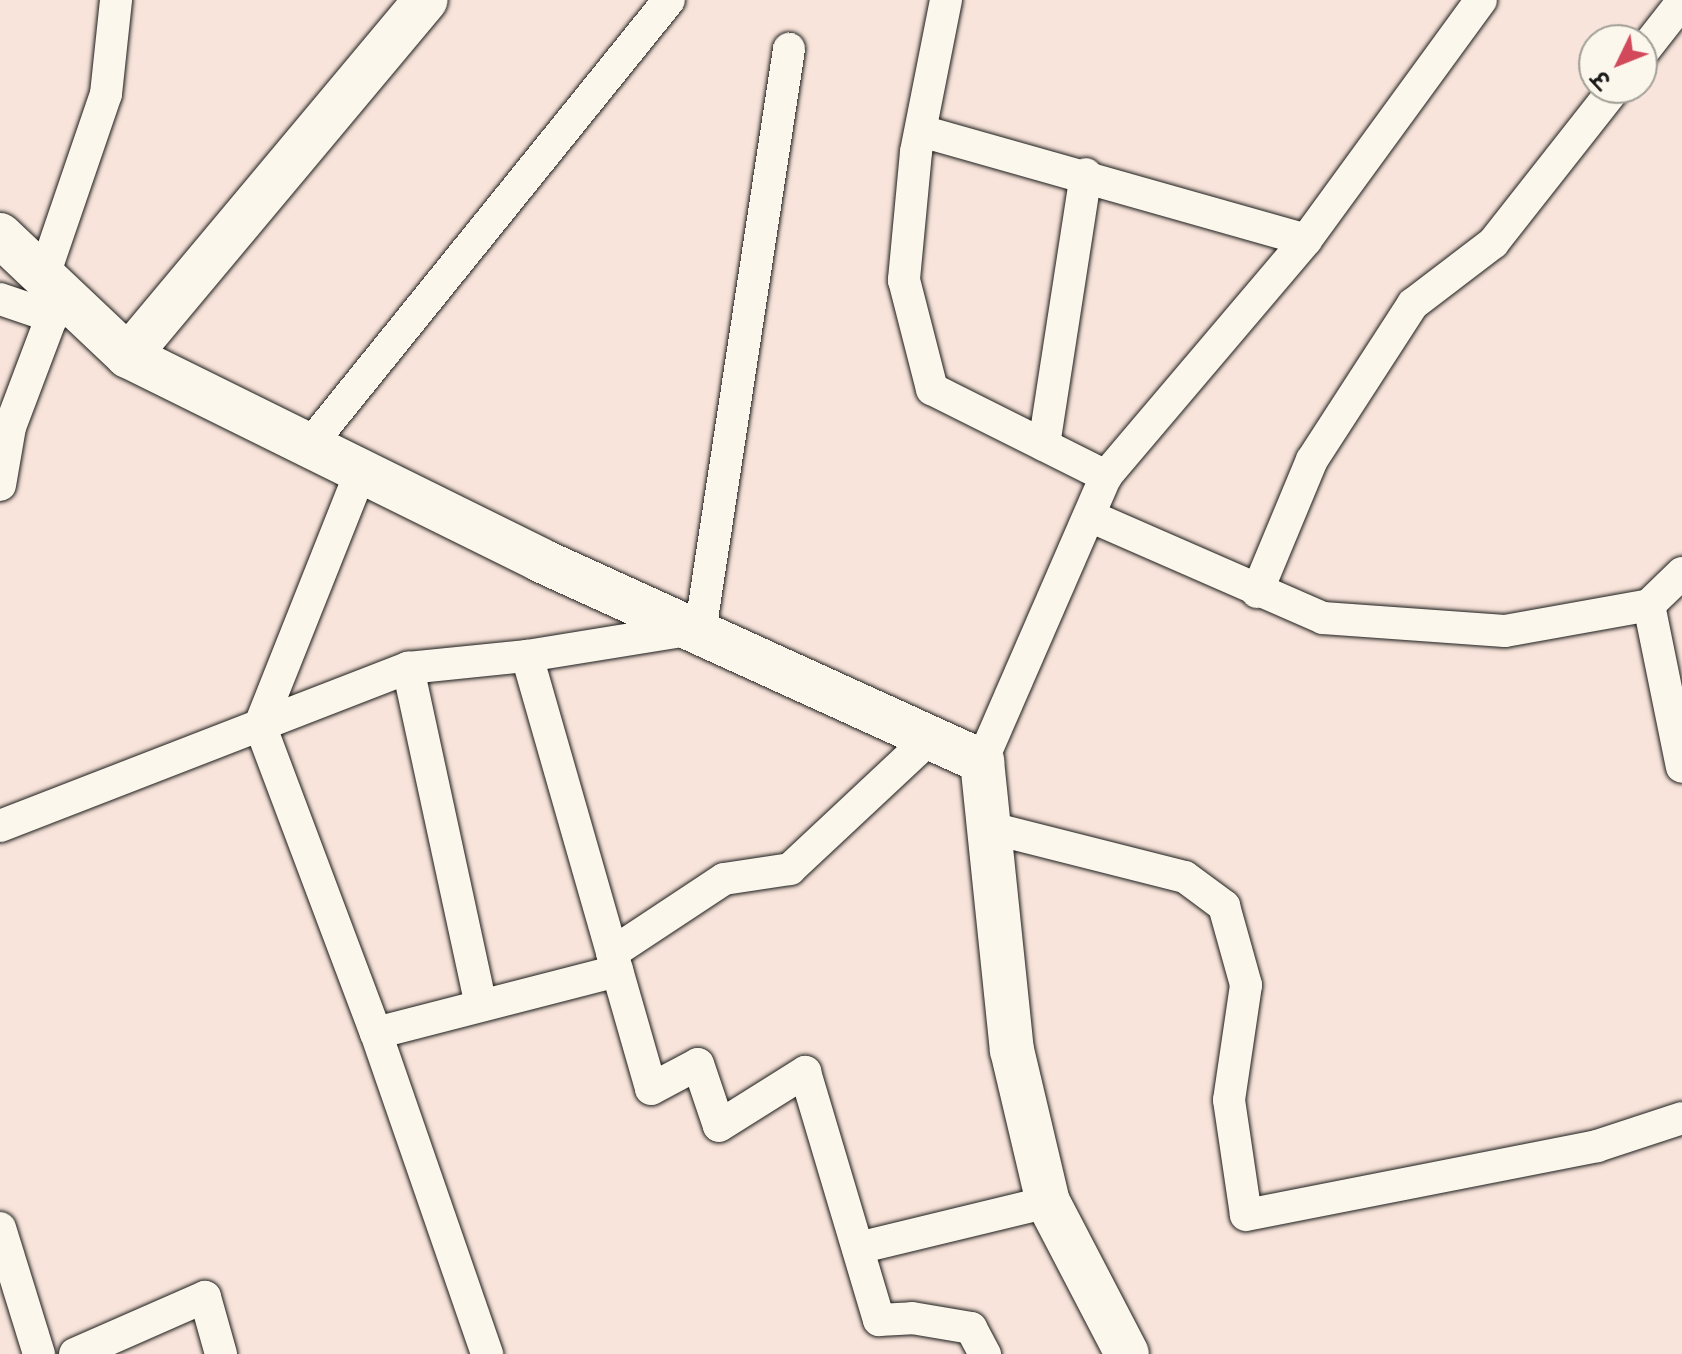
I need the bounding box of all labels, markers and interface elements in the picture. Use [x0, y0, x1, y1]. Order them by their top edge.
north arrow [1578, 24, 1658, 104]
text: उ [1587, 65, 1616, 94]

